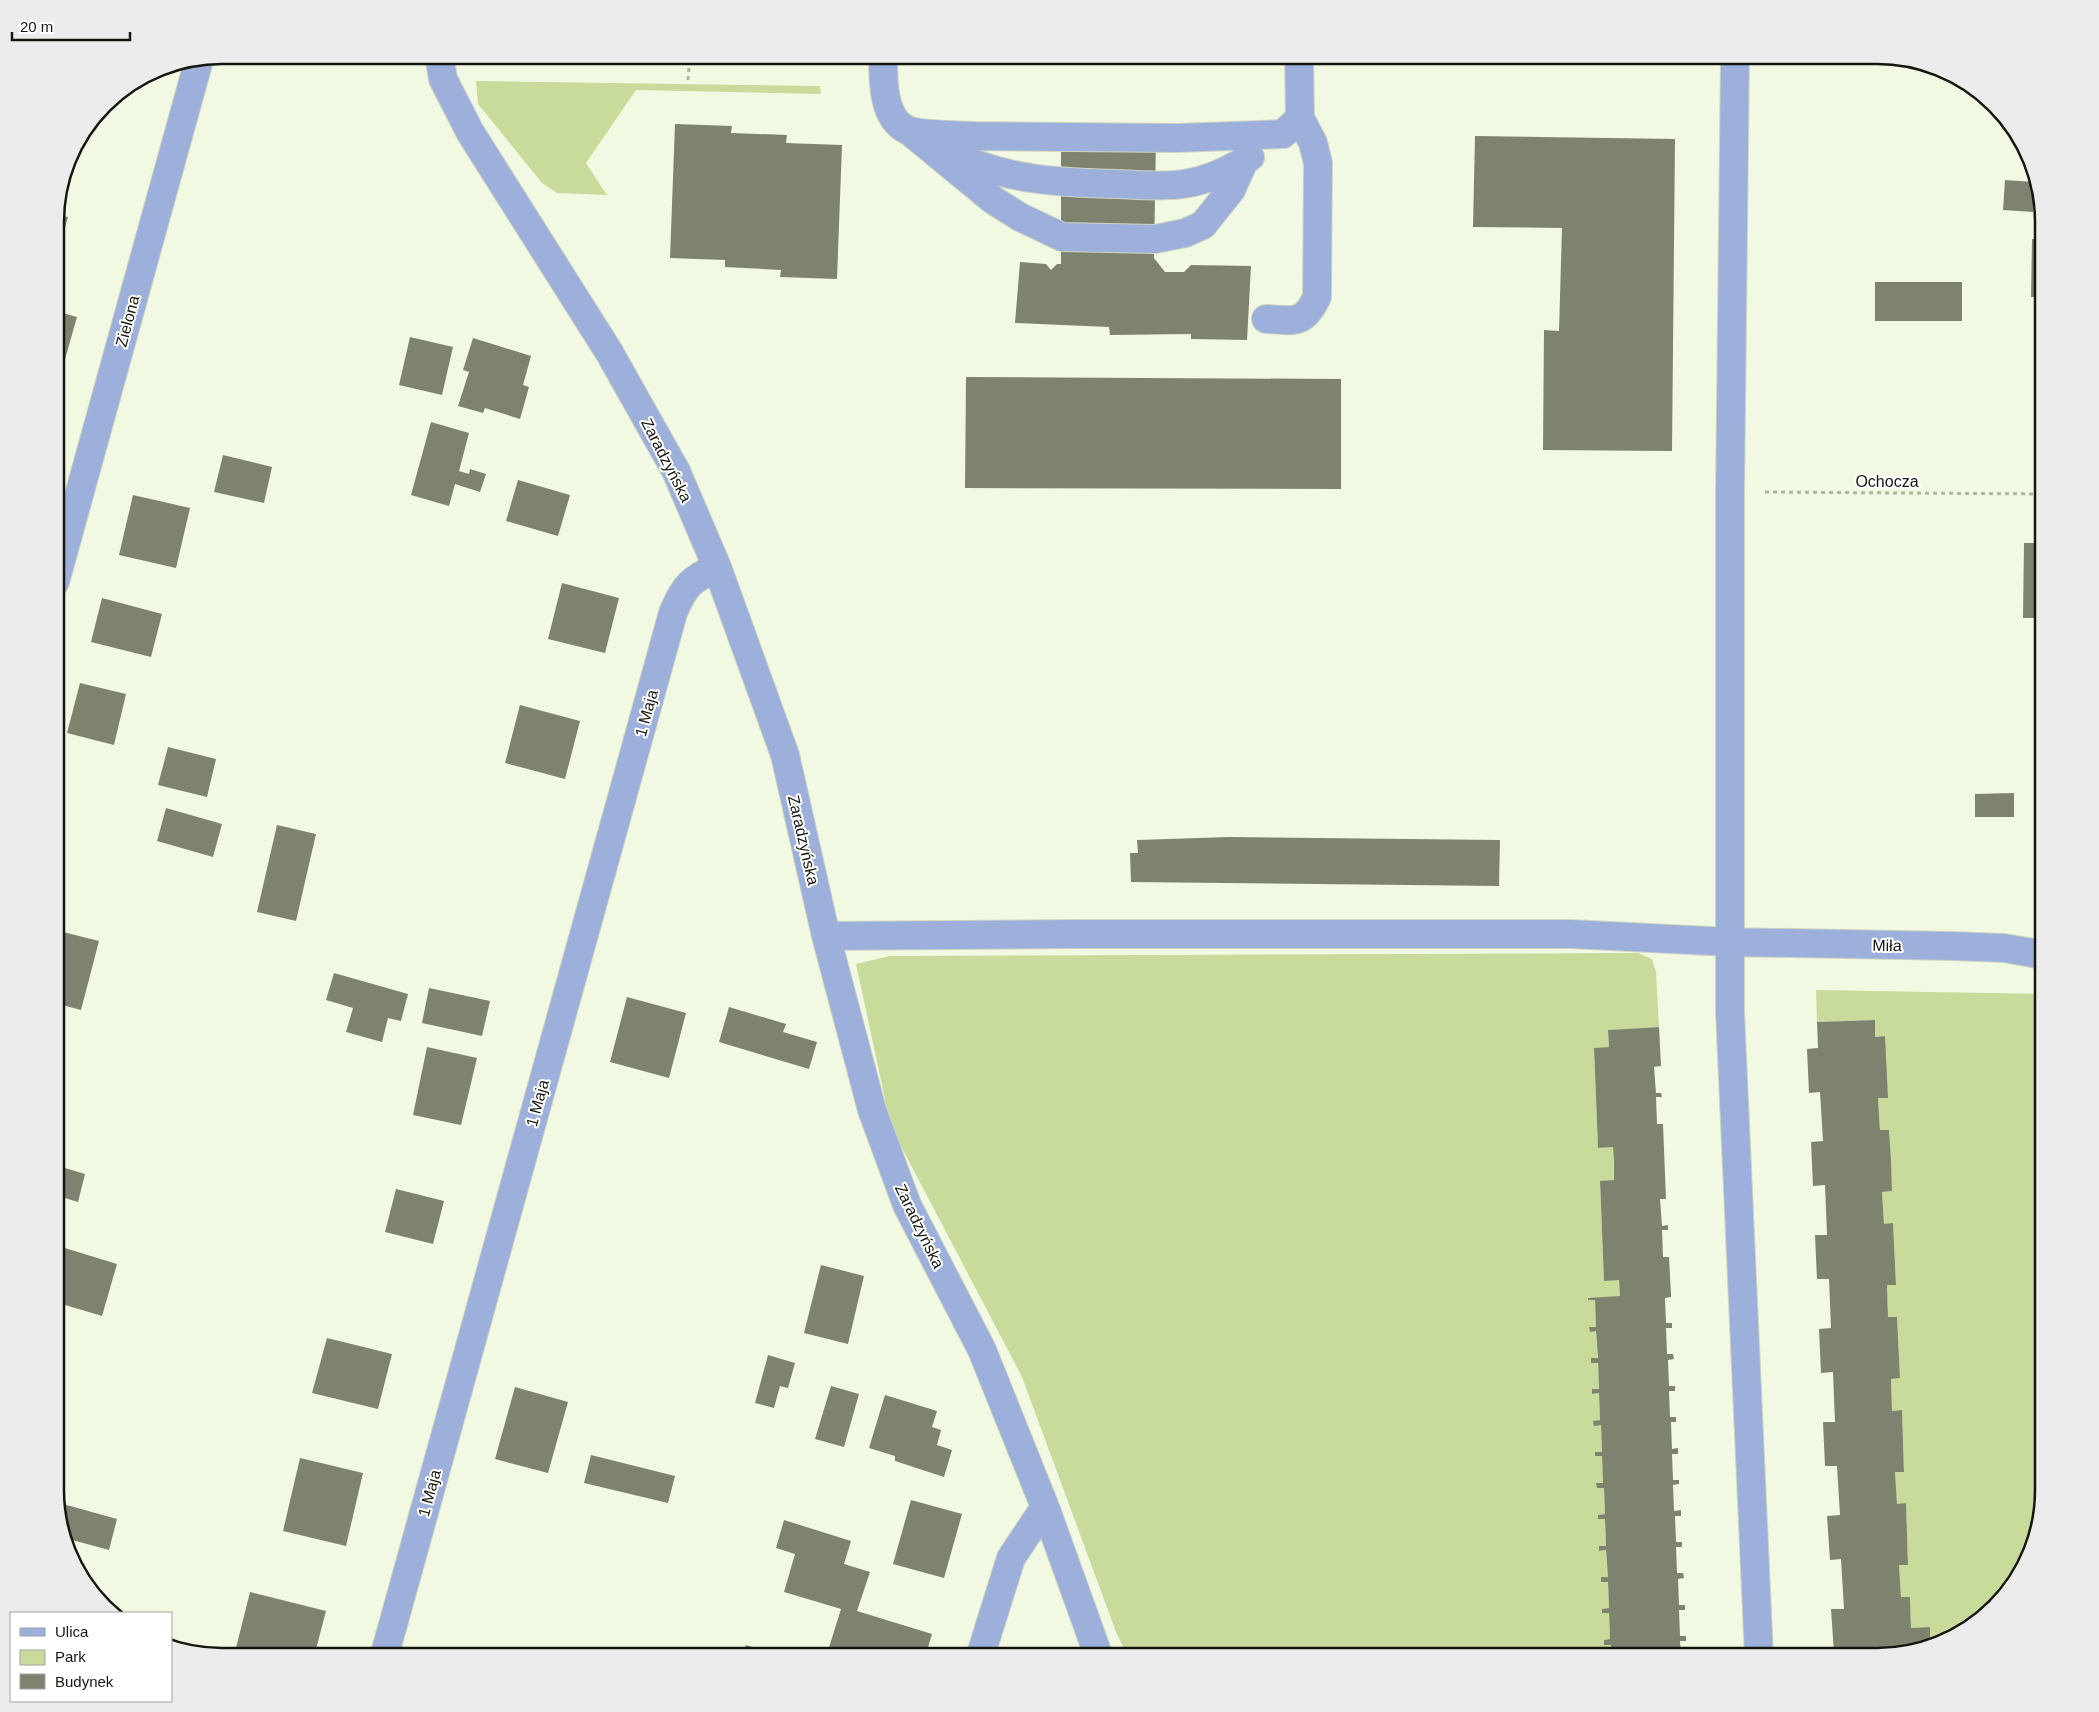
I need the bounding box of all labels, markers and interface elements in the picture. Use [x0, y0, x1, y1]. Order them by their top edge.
scale bar [12, 10, 130, 42]
text: 20 m [20, 18, 53, 35]
street label: Zielona [112, 293, 143, 349]
street label: Zaradzyńska [638, 416, 695, 505]
street label: Ochocza [1855, 473, 1919, 490]
street label: 1 Maja [632, 688, 661, 739]
street label: Zaradzyńska [785, 794, 822, 887]
street label: Miła [1872, 937, 1902, 954]
street label: 1 Maja [523, 1078, 552, 1129]
street label: Zaradzyńska [892, 1181, 947, 1271]
street label: 1 Maja [415, 1468, 444, 1519]
legend [10, 1612, 172, 1702]
text: Ulica [55, 1623, 89, 1640]
text: Park [55, 1648, 86, 1665]
text: Budynek [55, 1673, 114, 1690]

